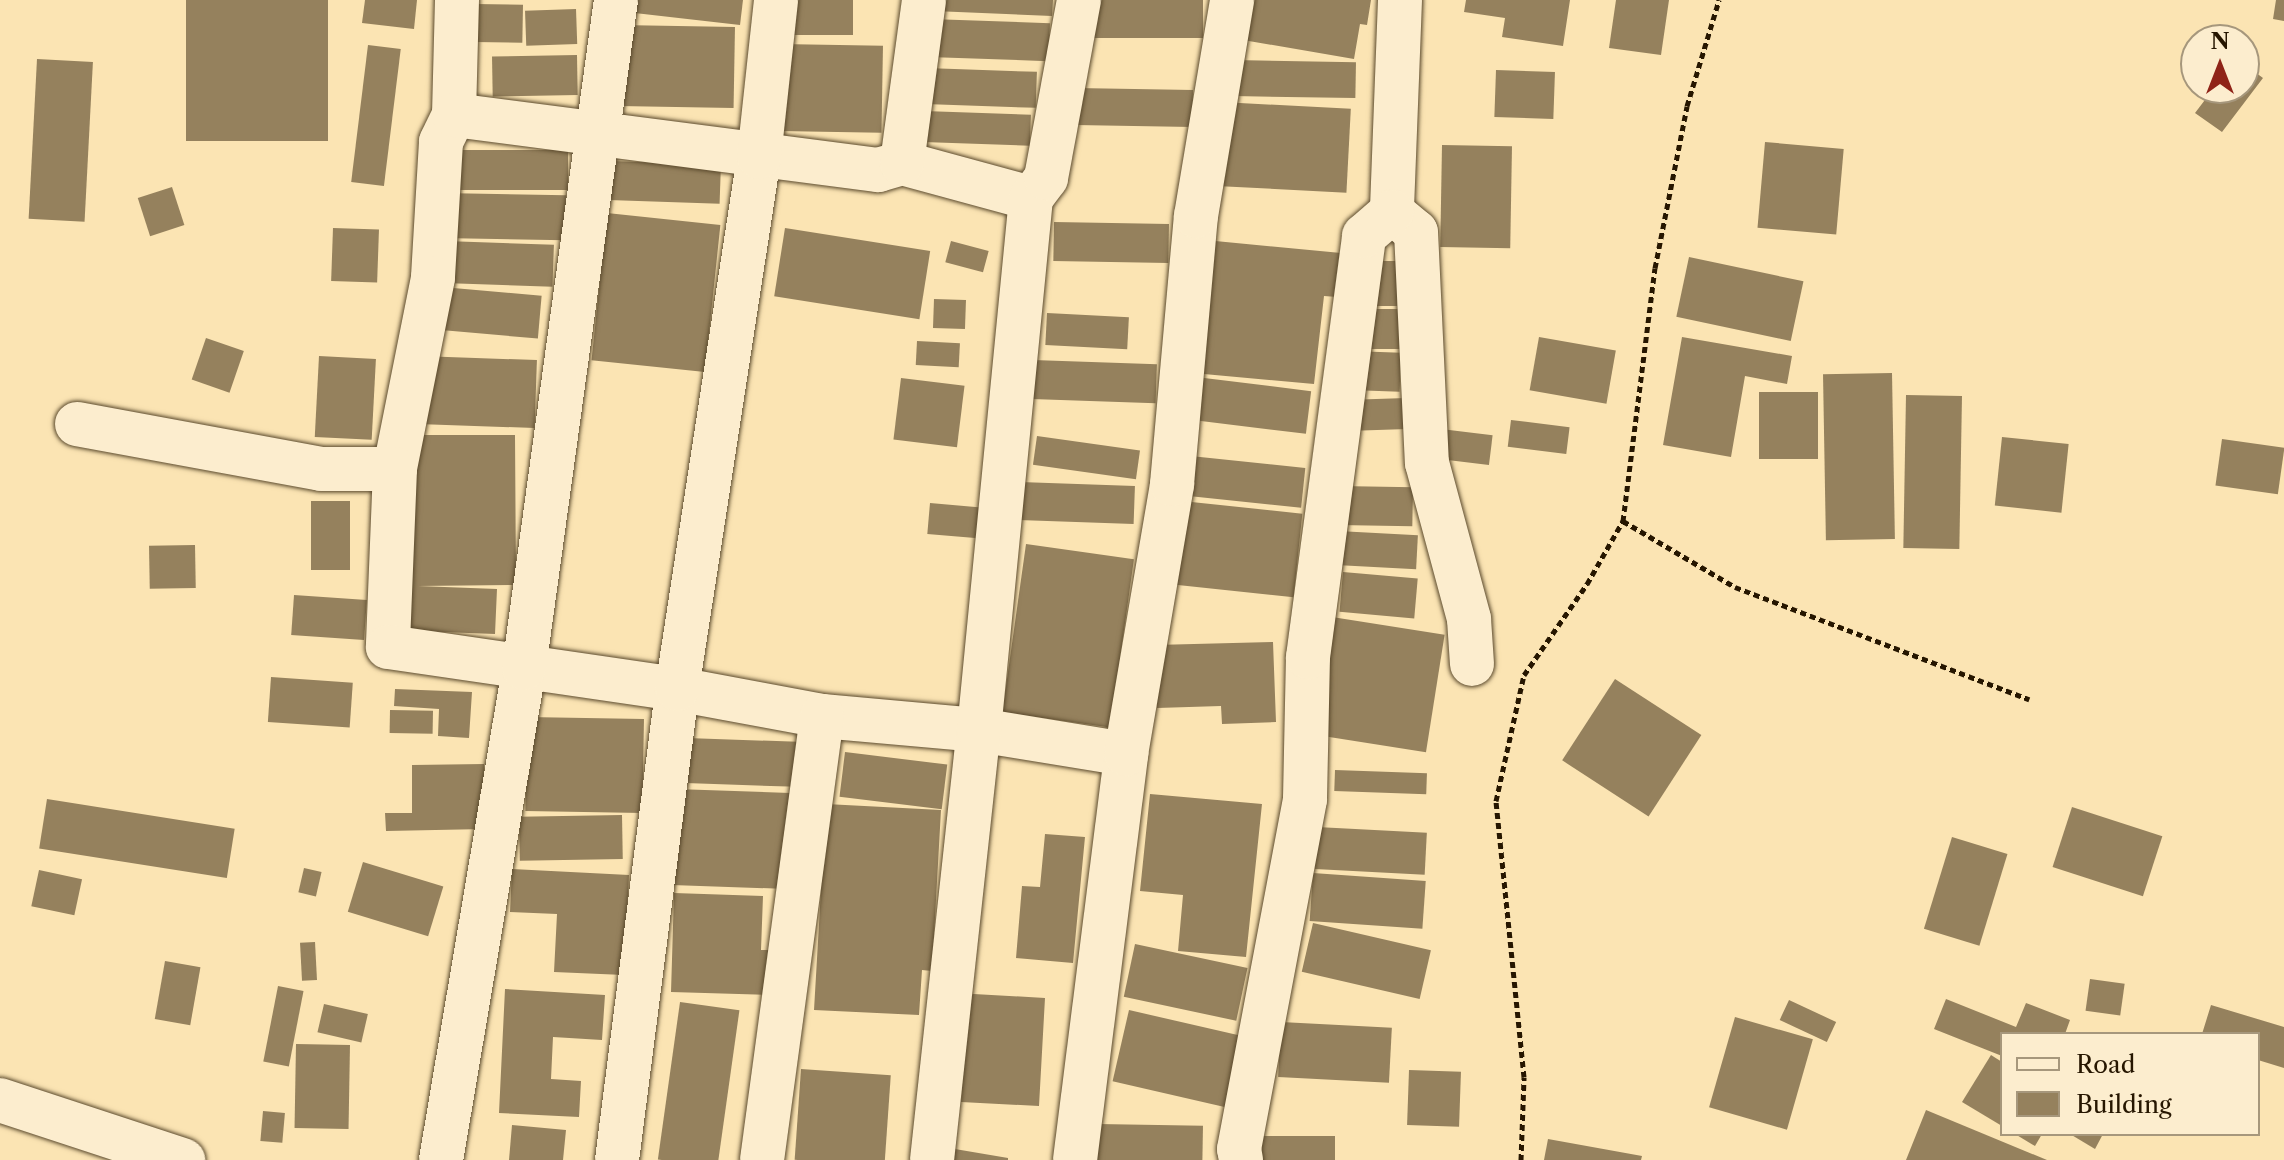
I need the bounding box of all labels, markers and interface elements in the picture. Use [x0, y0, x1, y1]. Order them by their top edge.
north arrow [2180, 24, 2260, 104]
text: N [2210, 28, 2230, 55]
legend [2000, 1032, 2260, 1136]
text: Road [2076, 1050, 2135, 1079]
text: Building [2076, 1090, 2172, 1119]

